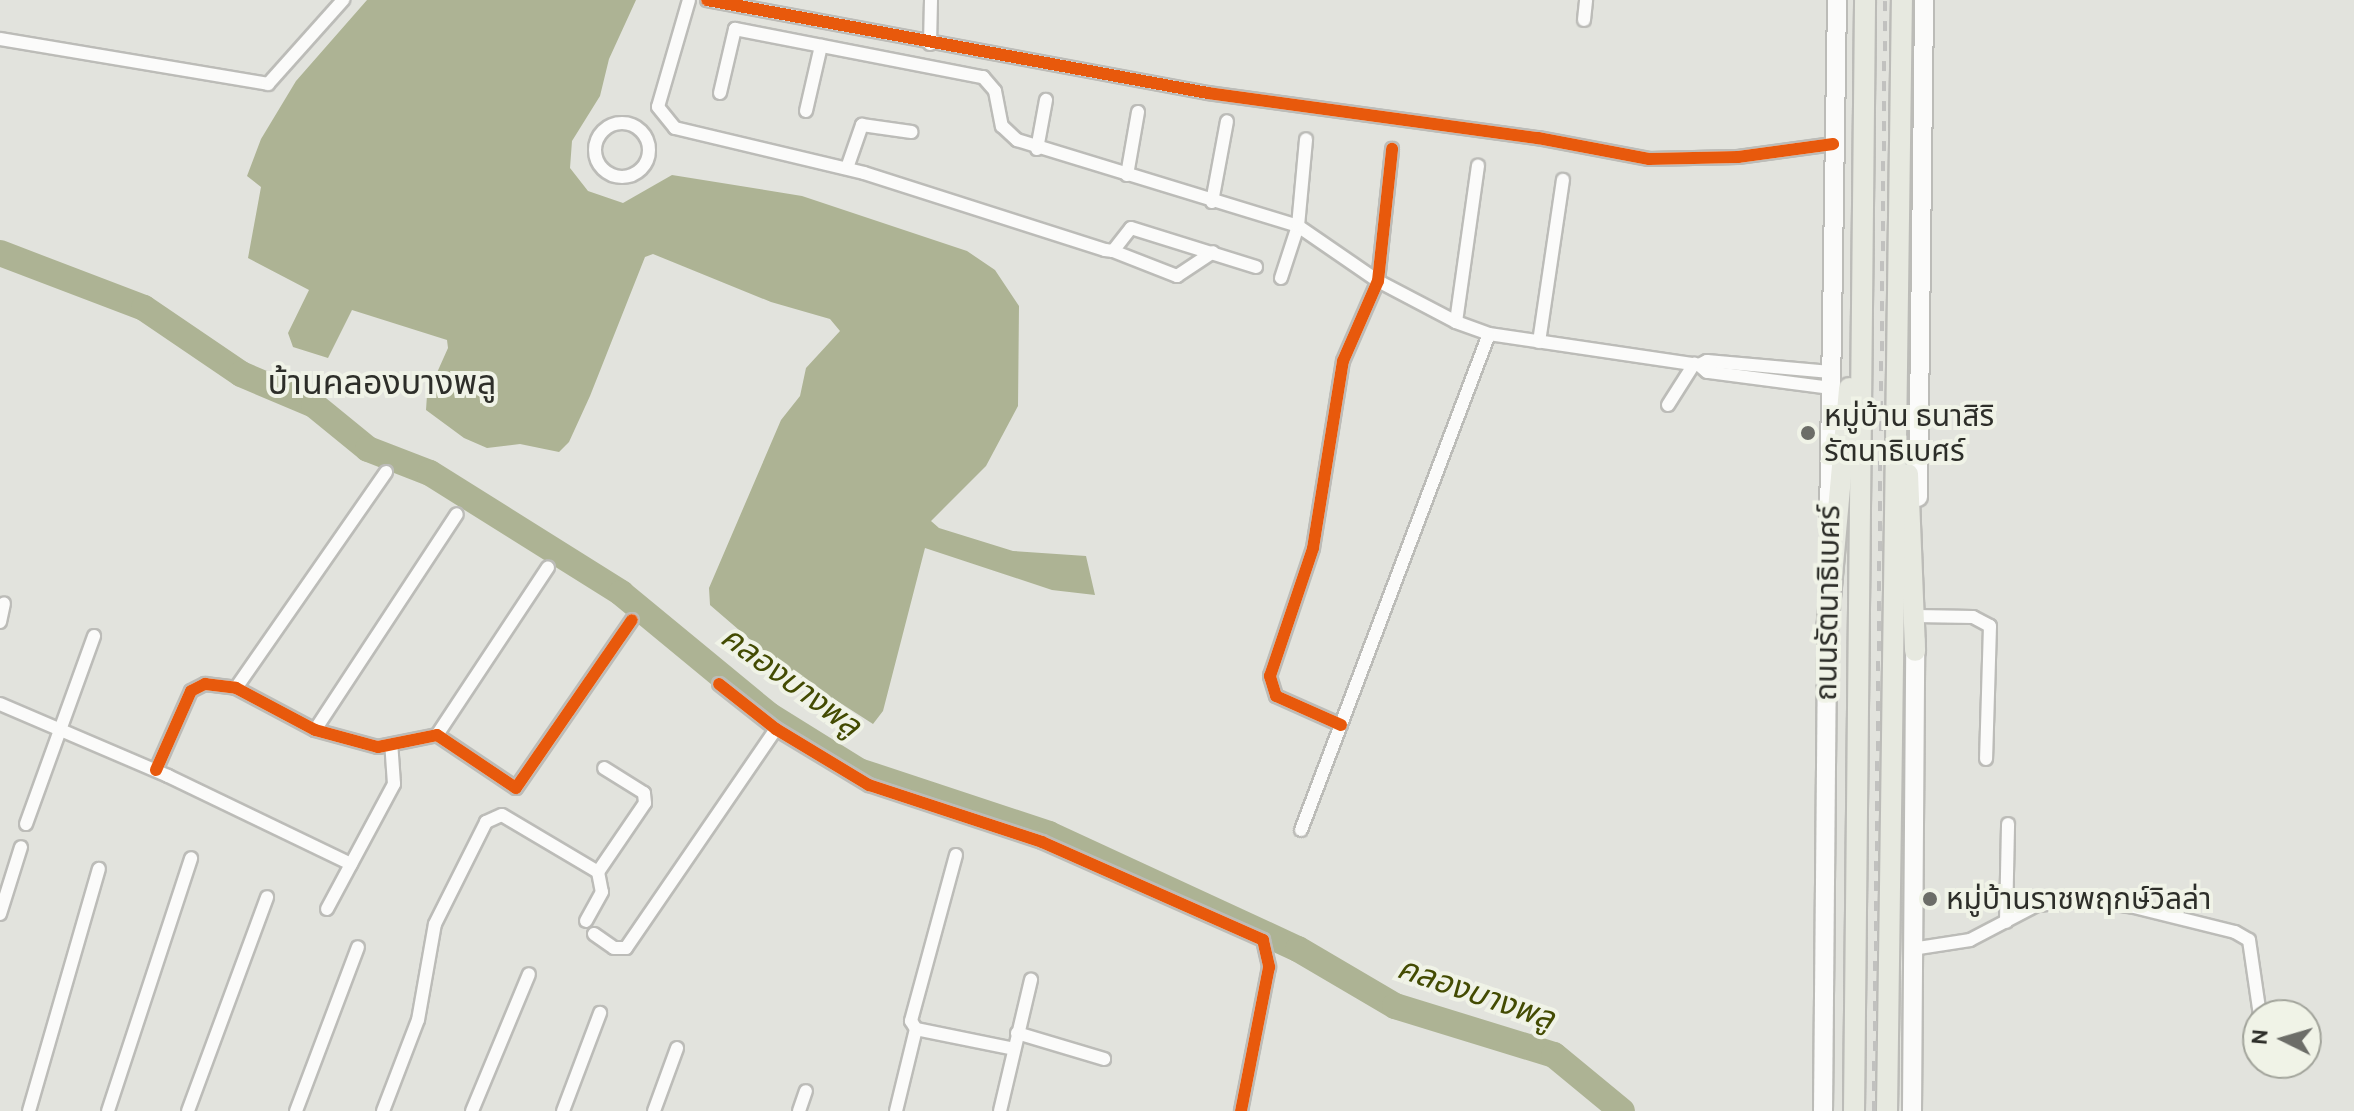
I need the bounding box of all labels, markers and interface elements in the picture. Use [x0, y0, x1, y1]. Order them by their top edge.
district label: บ้านคลองบางพลู [268, 363, 496, 403]
place label: หมู่บ้าน ธนาสิริ รัตนาธิเบศร์ [1824, 398, 1994, 468]
marker: หมู่บ้าน ธนาสิริ รัตนาธิเบศร์ [1799, 424, 1817, 442]
street label: ถนนรัตนาธิเบศร์ [1808, 505, 1848, 701]
water label: คลองบางพลู [714, 617, 868, 745]
place label: หมู่บ้านราชพฤกษ์วิลล่า [1946, 881, 2211, 917]
marker: หมู่บ้านราชพฤกษ์วิลล่า [1921, 890, 1939, 908]
water label: คลองบางพลู [1392, 948, 1560, 1038]
north arrow [2242, 999, 2322, 1079]
text: N [2245, 1028, 2274, 1046]

